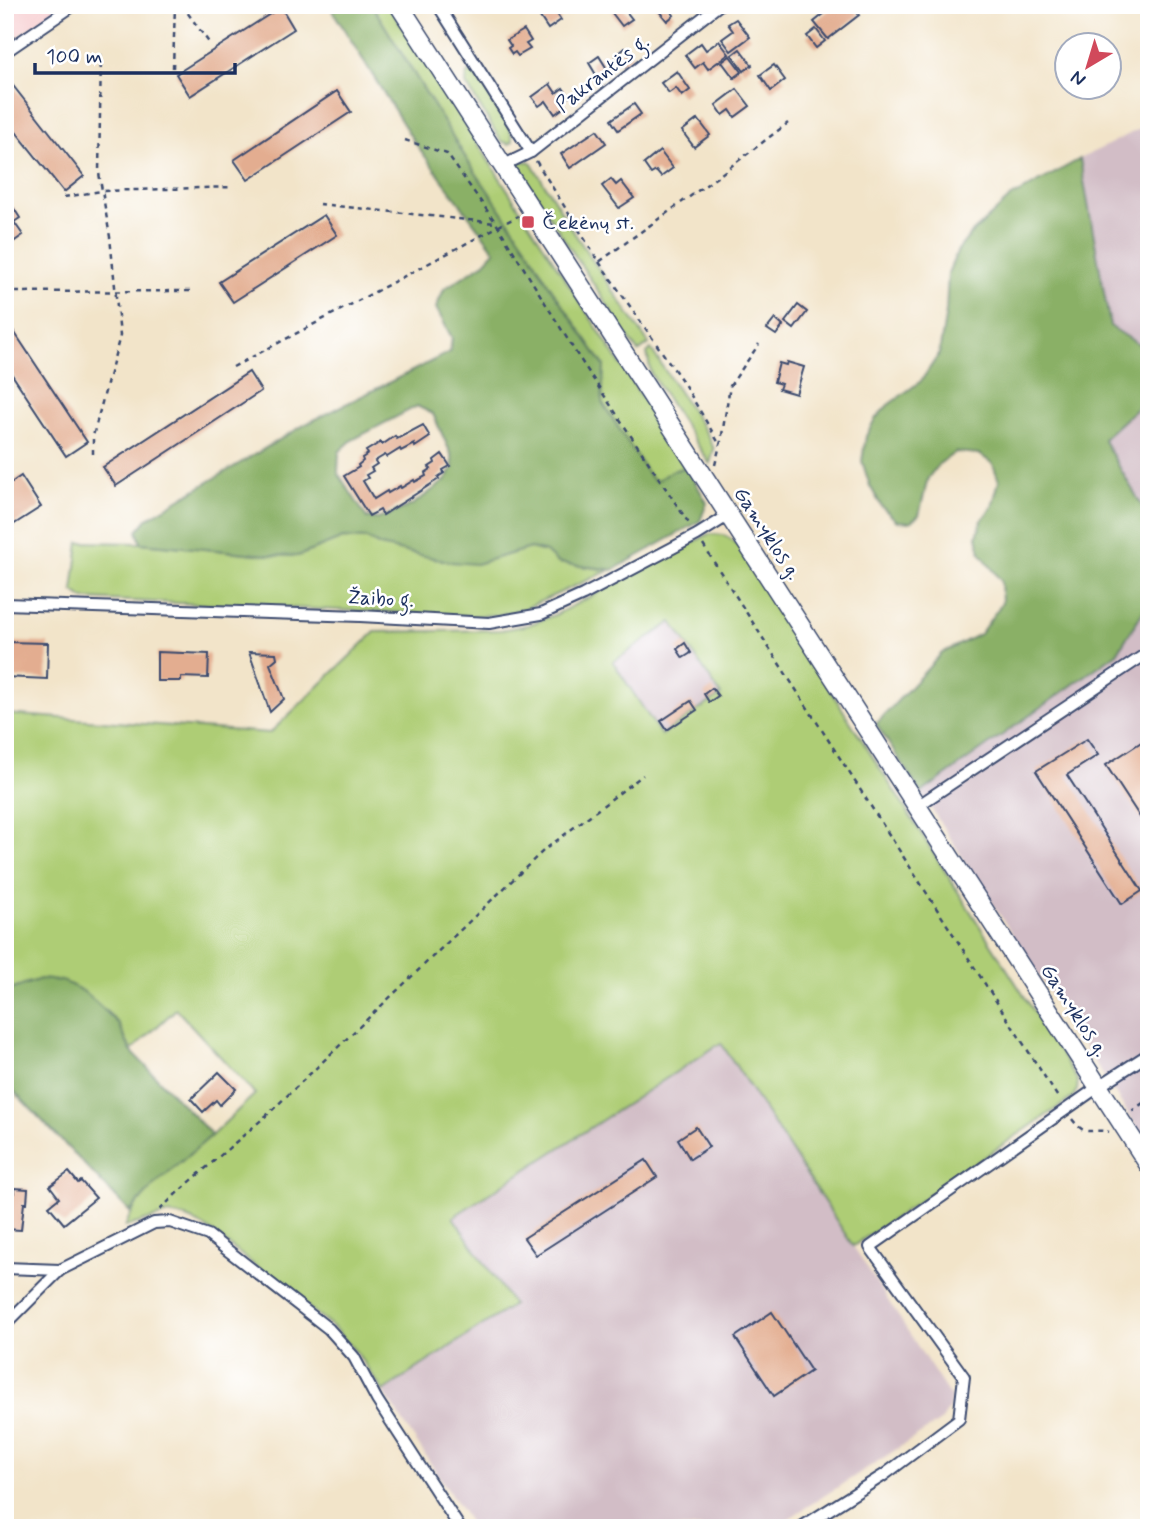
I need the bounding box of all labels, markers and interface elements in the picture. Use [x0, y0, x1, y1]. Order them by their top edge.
street label: Pakrantės g. [550, 28, 656, 121]
scale bar [35, 32, 234, 76]
north arrow [1052, 32, 1122, 102]
text: 100 m [46, 43, 102, 71]
text: N [1066, 64, 1091, 92]
place label: Čekėnų st. [542, 209, 634, 237]
marker: Čekėnų st. [520, 214, 536, 230]
street label: Gamyklos g. [727, 482, 808, 585]
street label: Žaibo g. [347, 583, 415, 617]
street label: Gamyklos g. [1034, 959, 1115, 1062]

